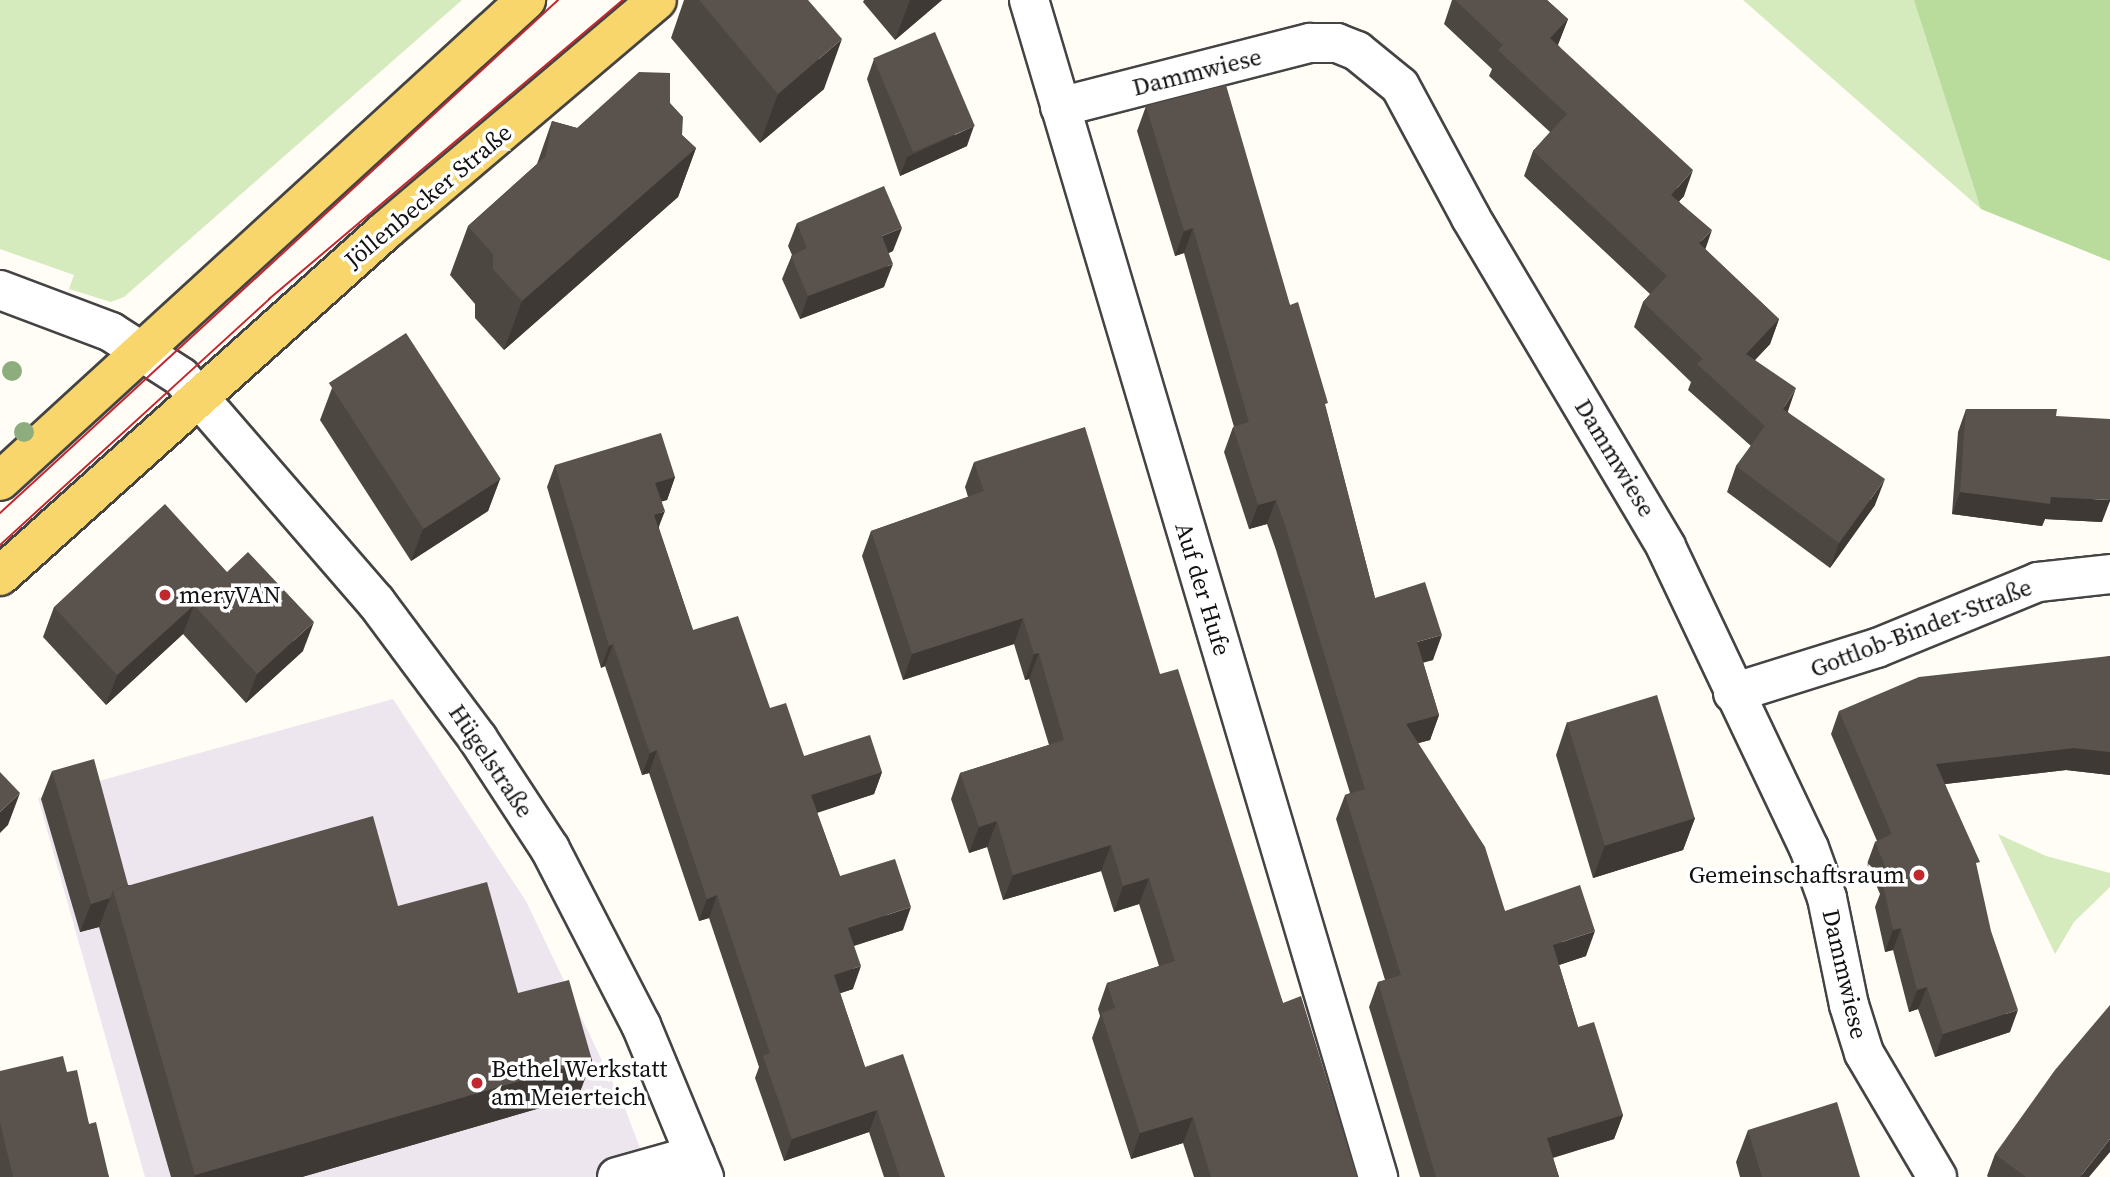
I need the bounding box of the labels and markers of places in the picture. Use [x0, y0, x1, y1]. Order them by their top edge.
place label: meryVAN [179, 581, 281, 609]
marker: meryVAN [157, 587, 173, 603]
place label: Gemeinschaftsraum [1689, 861, 1905, 889]
marker: Gemeinschaftsraum [1911, 867, 1927, 883]
place label: Bethel Werkstatt am Meierteich [491, 1055, 668, 1111]
marker: Bethel Werkstatt am Meierteich [469, 1075, 485, 1091]

